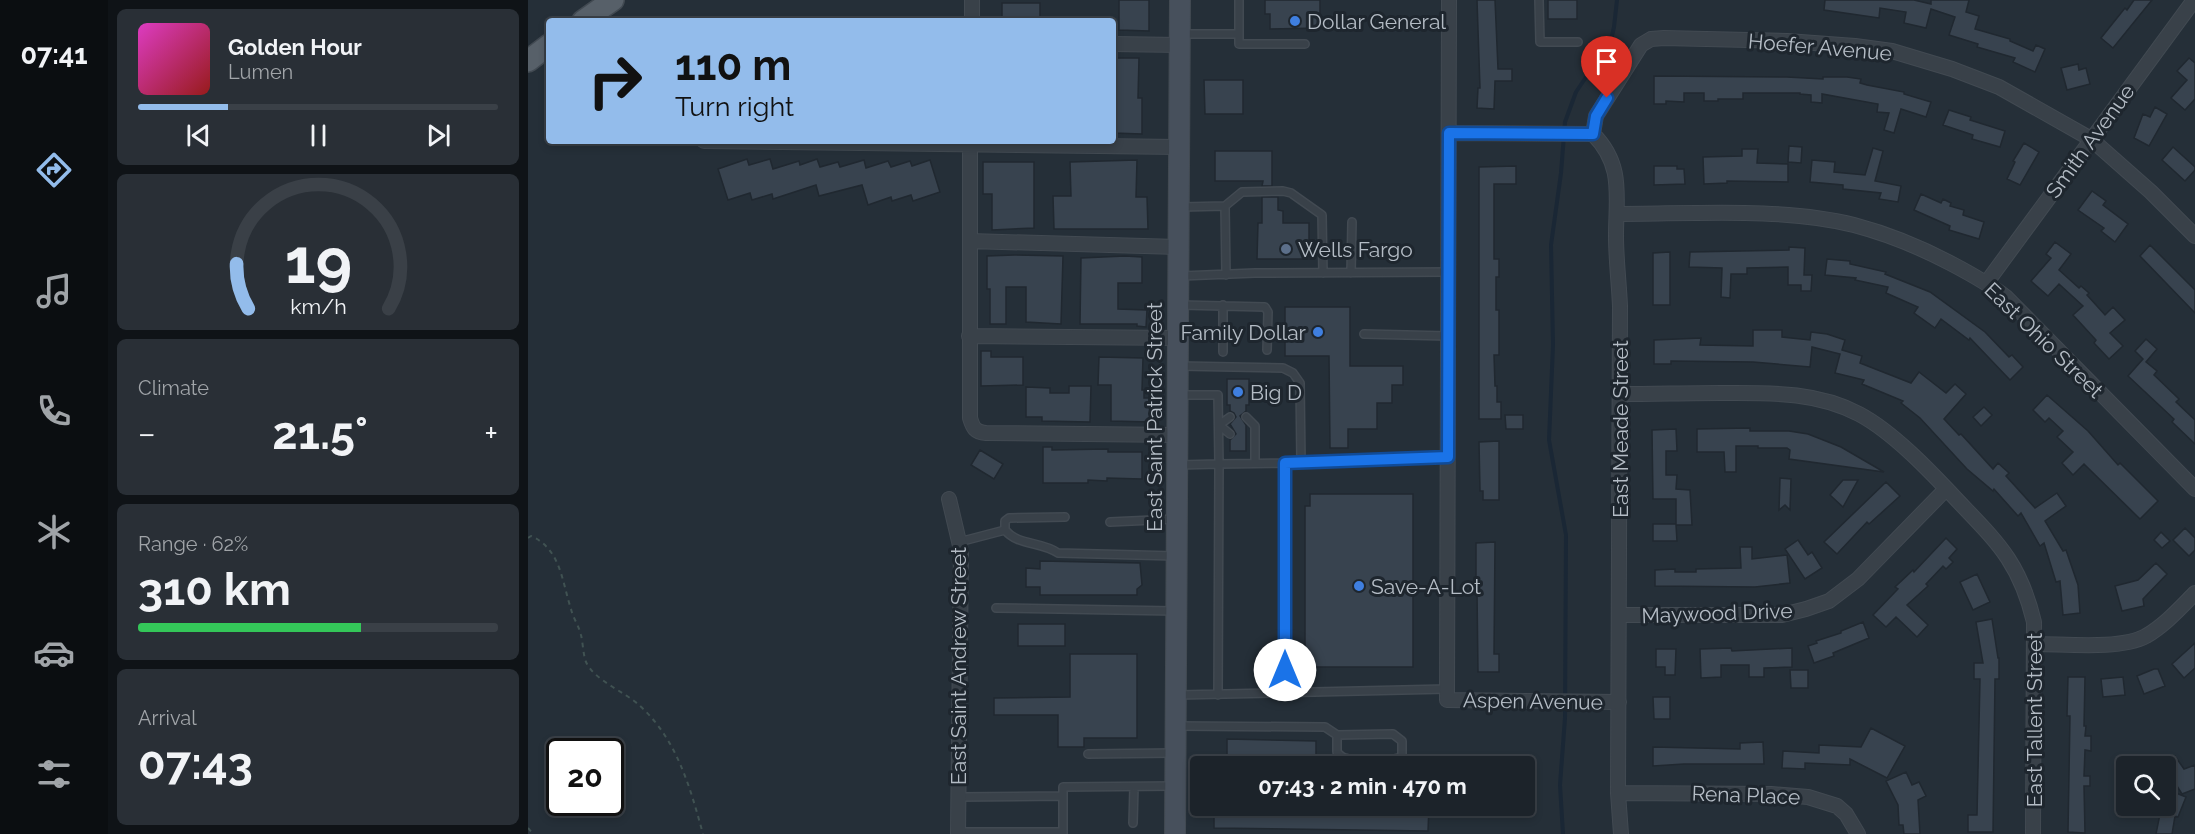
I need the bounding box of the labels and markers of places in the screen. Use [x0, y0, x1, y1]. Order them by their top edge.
place label: Dollar General [1307, 9, 1446, 34]
marker: Dollar General [1288, 14, 1302, 28]
pin [1581, 36, 1632, 98]
place label: Wells Fargo [1298, 237, 1413, 262]
marker: Wells Fargo [1279, 242, 1293, 256]
place label: Family Dollar [1180, 320, 1307, 345]
marker: Family Dollar [1311, 325, 1325, 339]
place label: Big D [1250, 380, 1302, 405]
marker: Big D [1231, 385, 1245, 399]
place label: Save-A-Lot [1371, 574, 1481, 599]
marker: Save-A-Lot [1352, 579, 1366, 593]

